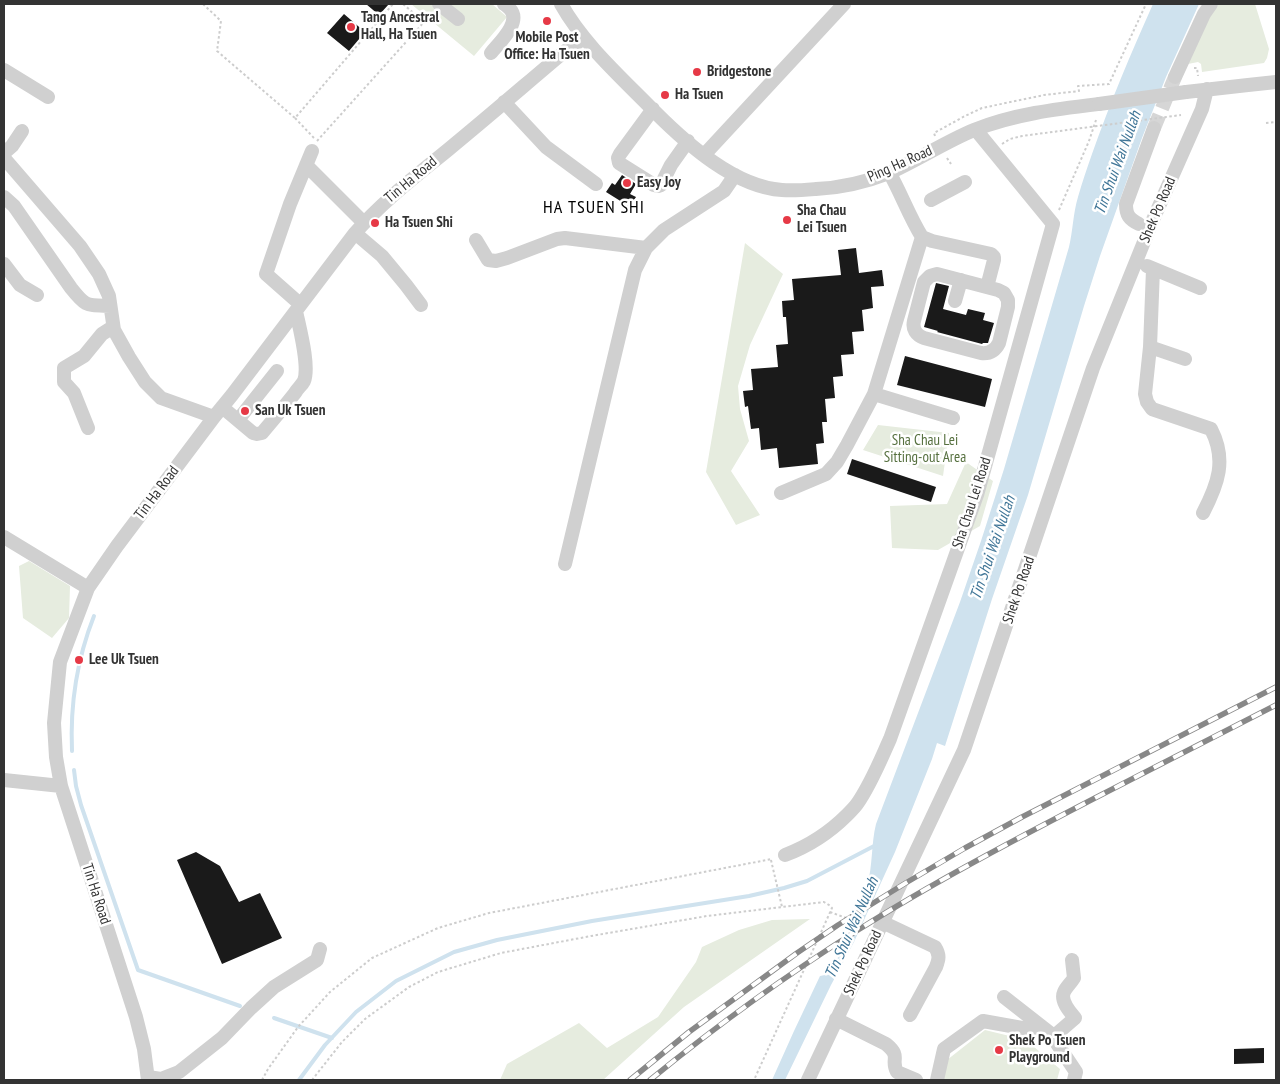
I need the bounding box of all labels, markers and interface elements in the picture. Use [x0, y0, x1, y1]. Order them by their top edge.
place label: Tang Ancestral Hall, Ha Tsuen [361, 9, 439, 44]
marker: Mobile Post Office: Ha Tsuen [541, 15, 553, 27]
marker: Tang Ancestral Hall, Ha Tsuen [345, 21, 357, 33]
place label: Mobile Post Office: Ha Tsuen [504, 29, 590, 64]
place label: Bridgestone [707, 63, 771, 81]
marker: Bridgestone [691, 66, 703, 78]
place label: Ha Tsuen [675, 86, 723, 104]
marker: Ha Tsuen [659, 89, 671, 101]
water label: Tin Shui Wai Nullah [1090, 109, 1146, 217]
street label: Ping Ha Road [865, 142, 935, 186]
street label: Tin Ha Road [381, 153, 441, 207]
place label: Easy Joy [637, 174, 681, 192]
street label: Shek Po Road [1136, 174, 1180, 246]
marker: Easy Joy [621, 177, 633, 189]
district label: HA TSUEN SHI [542, 197, 646, 219]
place label: Sha Chau Lei Tsuen [797, 202, 847, 237]
place label: Ha Tsuen Shi [385, 214, 453, 232]
marker: Sha Chau Lei Tsuen [781, 214, 793, 226]
marker: Ha Tsuen Shi [369, 217, 381, 229]
place label: San Uk Tsuen [255, 402, 325, 420]
marker: San Uk Tsuen [239, 405, 251, 417]
park label: Sha Chau Lei Sitting-out Area [884, 432, 966, 467]
street label: Sha Chau Lei Road [949, 455, 995, 551]
street label: Tin Ha Road [131, 463, 183, 523]
water label: Tin Shui Wai Nullah [966, 494, 1020, 602]
street label: Shek Po Road [999, 554, 1039, 626]
place label: Lee Uk Tsuen [89, 651, 159, 669]
marker: Lee Uk Tsuen [73, 654, 85, 666]
street label: Tin Ha Road [78, 861, 114, 927]
water label: Tin Shui Wai Nullah [821, 874, 883, 982]
street label: Shek Po Road [840, 928, 886, 998]
place label: Shek Po Tsuen Playground [1009, 1032, 1085, 1067]
marker: Shek Po Tsuen Playground [993, 1044, 1005, 1056]

